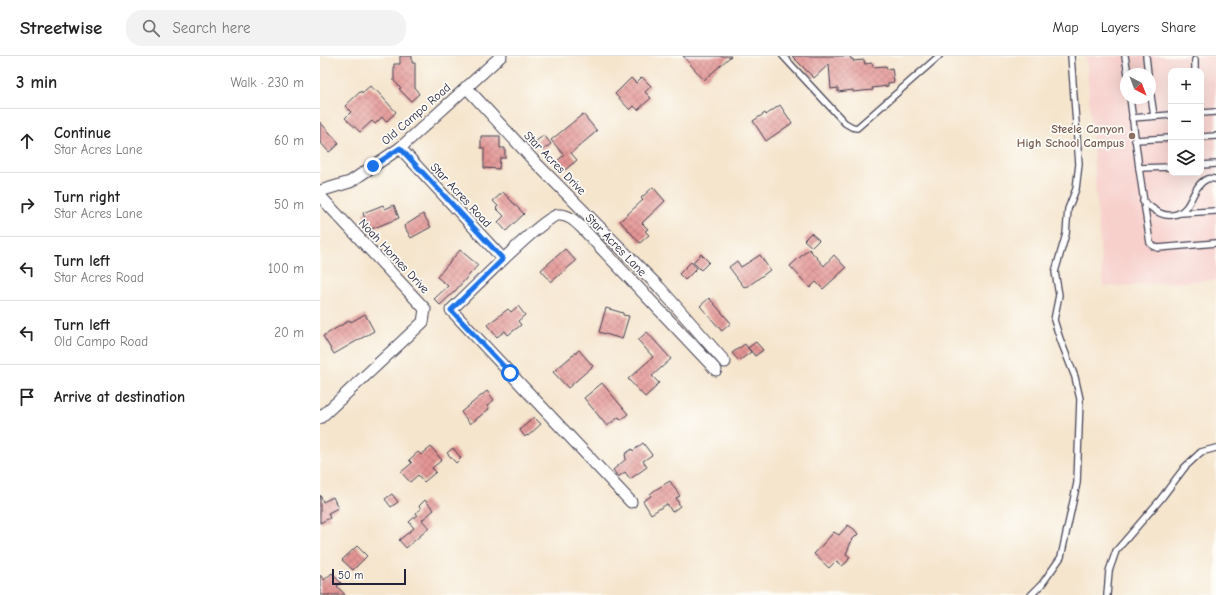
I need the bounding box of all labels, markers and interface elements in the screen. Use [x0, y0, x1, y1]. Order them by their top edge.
search box [126, 10, 406, 46]
text: Streetwise [20, 17, 102, 39]
icon: search [140, 17, 162, 39]
text: Search here [172, 19, 250, 37]
text: Map [1052, 19, 1079, 36]
text: Layers [1101, 19, 1139, 36]
text: Share [1161, 19, 1196, 36]
north arrow [1120, 68, 1156, 104]
map controls [1168, 68, 1204, 176]
button: + [1168, 68, 1204, 104]
text: 3 min [16, 73, 57, 92]
text: Walk · 230 m [230, 75, 304, 90]
street label: Old Campo Road [379, 80, 453, 148]
button: − [1168, 104, 1204, 140]
place label: Steele Canyon High School Campus [1017, 122, 1124, 150]
text: Continue [54, 124, 111, 142]
street label: Star Acres Drive [521, 128, 589, 198]
icon: ahead [16, 130, 38, 152]
marker: Steele Canyon High School Campus [1127, 131, 1137, 141]
text: 60 m [274, 133, 304, 148]
button: layers [1168, 140, 1204, 176]
text: Star Acres Lane [54, 142, 142, 157]
route end [364, 157, 382, 175]
street label: Star Acres Road [428, 160, 494, 230]
text: Turn right [54, 188, 120, 206]
icon: right [16, 194, 38, 216]
text: 50 m [274, 197, 304, 212]
text: Star Acres Lane [54, 206, 142, 221]
street label: Star Acres Lane [583, 211, 649, 279]
street label: Noah Homes Drive [356, 216, 432, 296]
text: Turn left [54, 252, 110, 270]
icon: left [16, 258, 38, 280]
text: 100 m [268, 261, 304, 276]
text: Star Acres Road [54, 270, 144, 285]
text: Turn left [54, 316, 110, 334]
icon: left [16, 322, 38, 344]
text: 20 m [274, 325, 304, 340]
text: Old Campo Road [54, 334, 148, 349]
route start [501, 364, 519, 382]
icon: arrive [16, 386, 38, 408]
text: Arrive at destination [54, 388, 185, 406]
scale bar [332, 567, 406, 586]
text: 50 m [338, 569, 363, 582]

